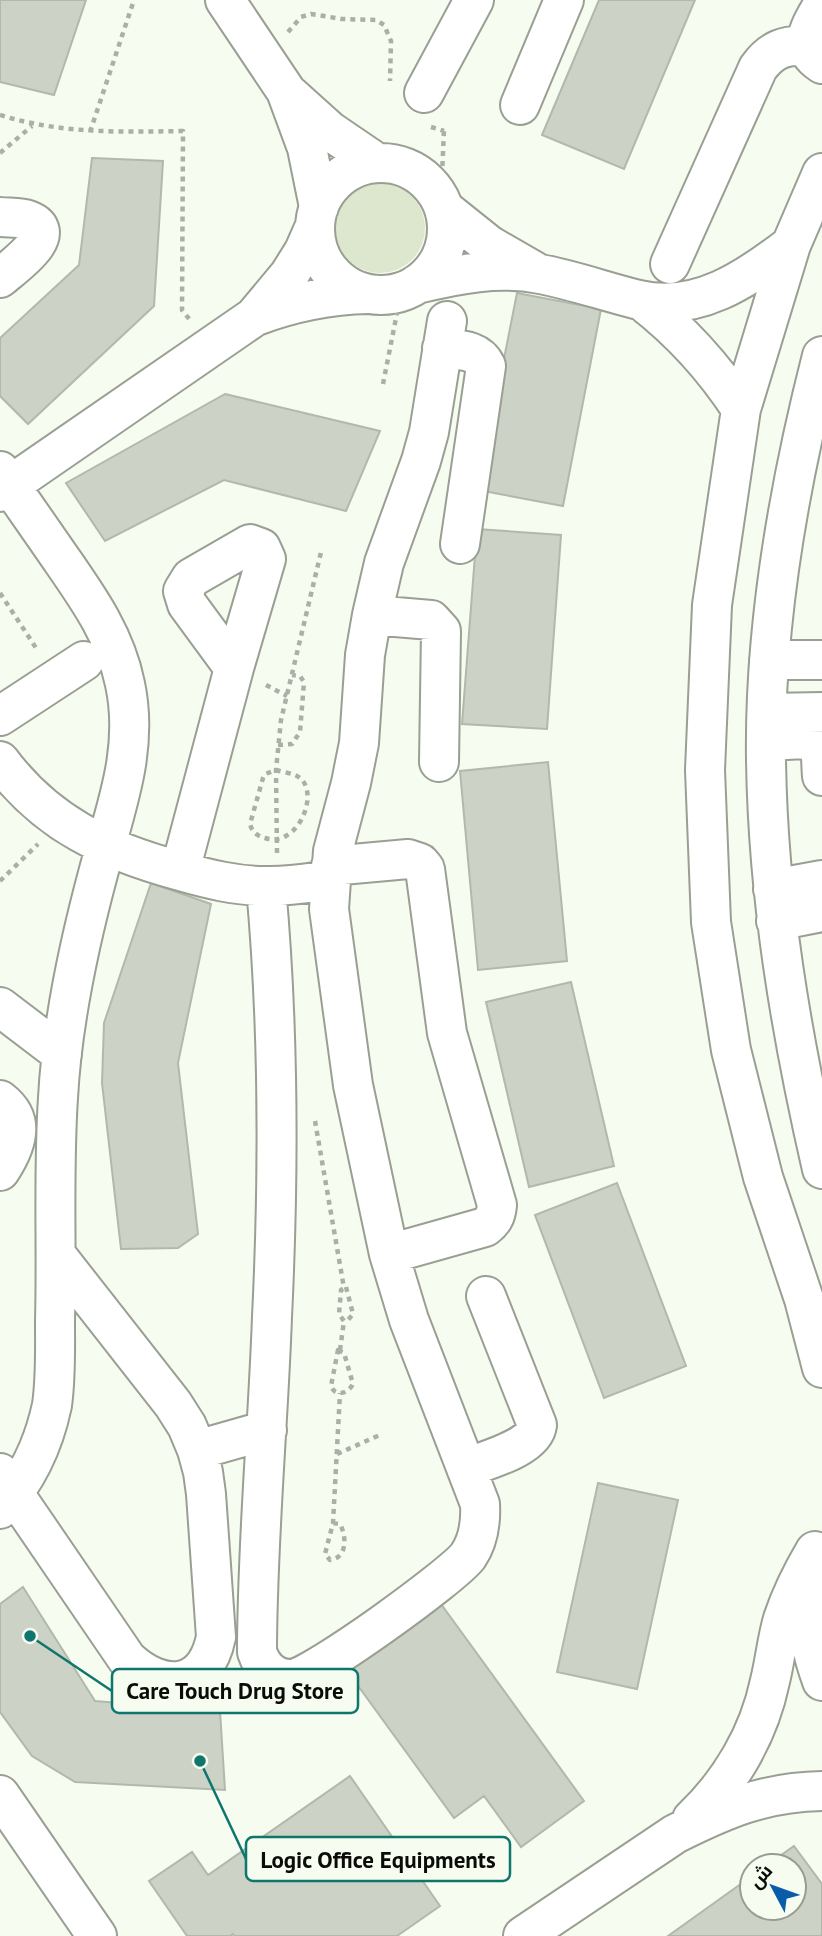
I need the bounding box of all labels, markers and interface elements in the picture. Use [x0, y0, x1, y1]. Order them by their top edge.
callout: Care Touch Drug Store [112, 1669, 358, 1713]
text: Care Touch Drug Store [126, 1676, 344, 1705]
callout: Logic Office Equipments [246, 1837, 510, 1881]
text: Logic Office Equipments [260, 1845, 496, 1874]
north arrow [738, 1852, 808, 1922]
text: ش [743, 1859, 777, 1893]

